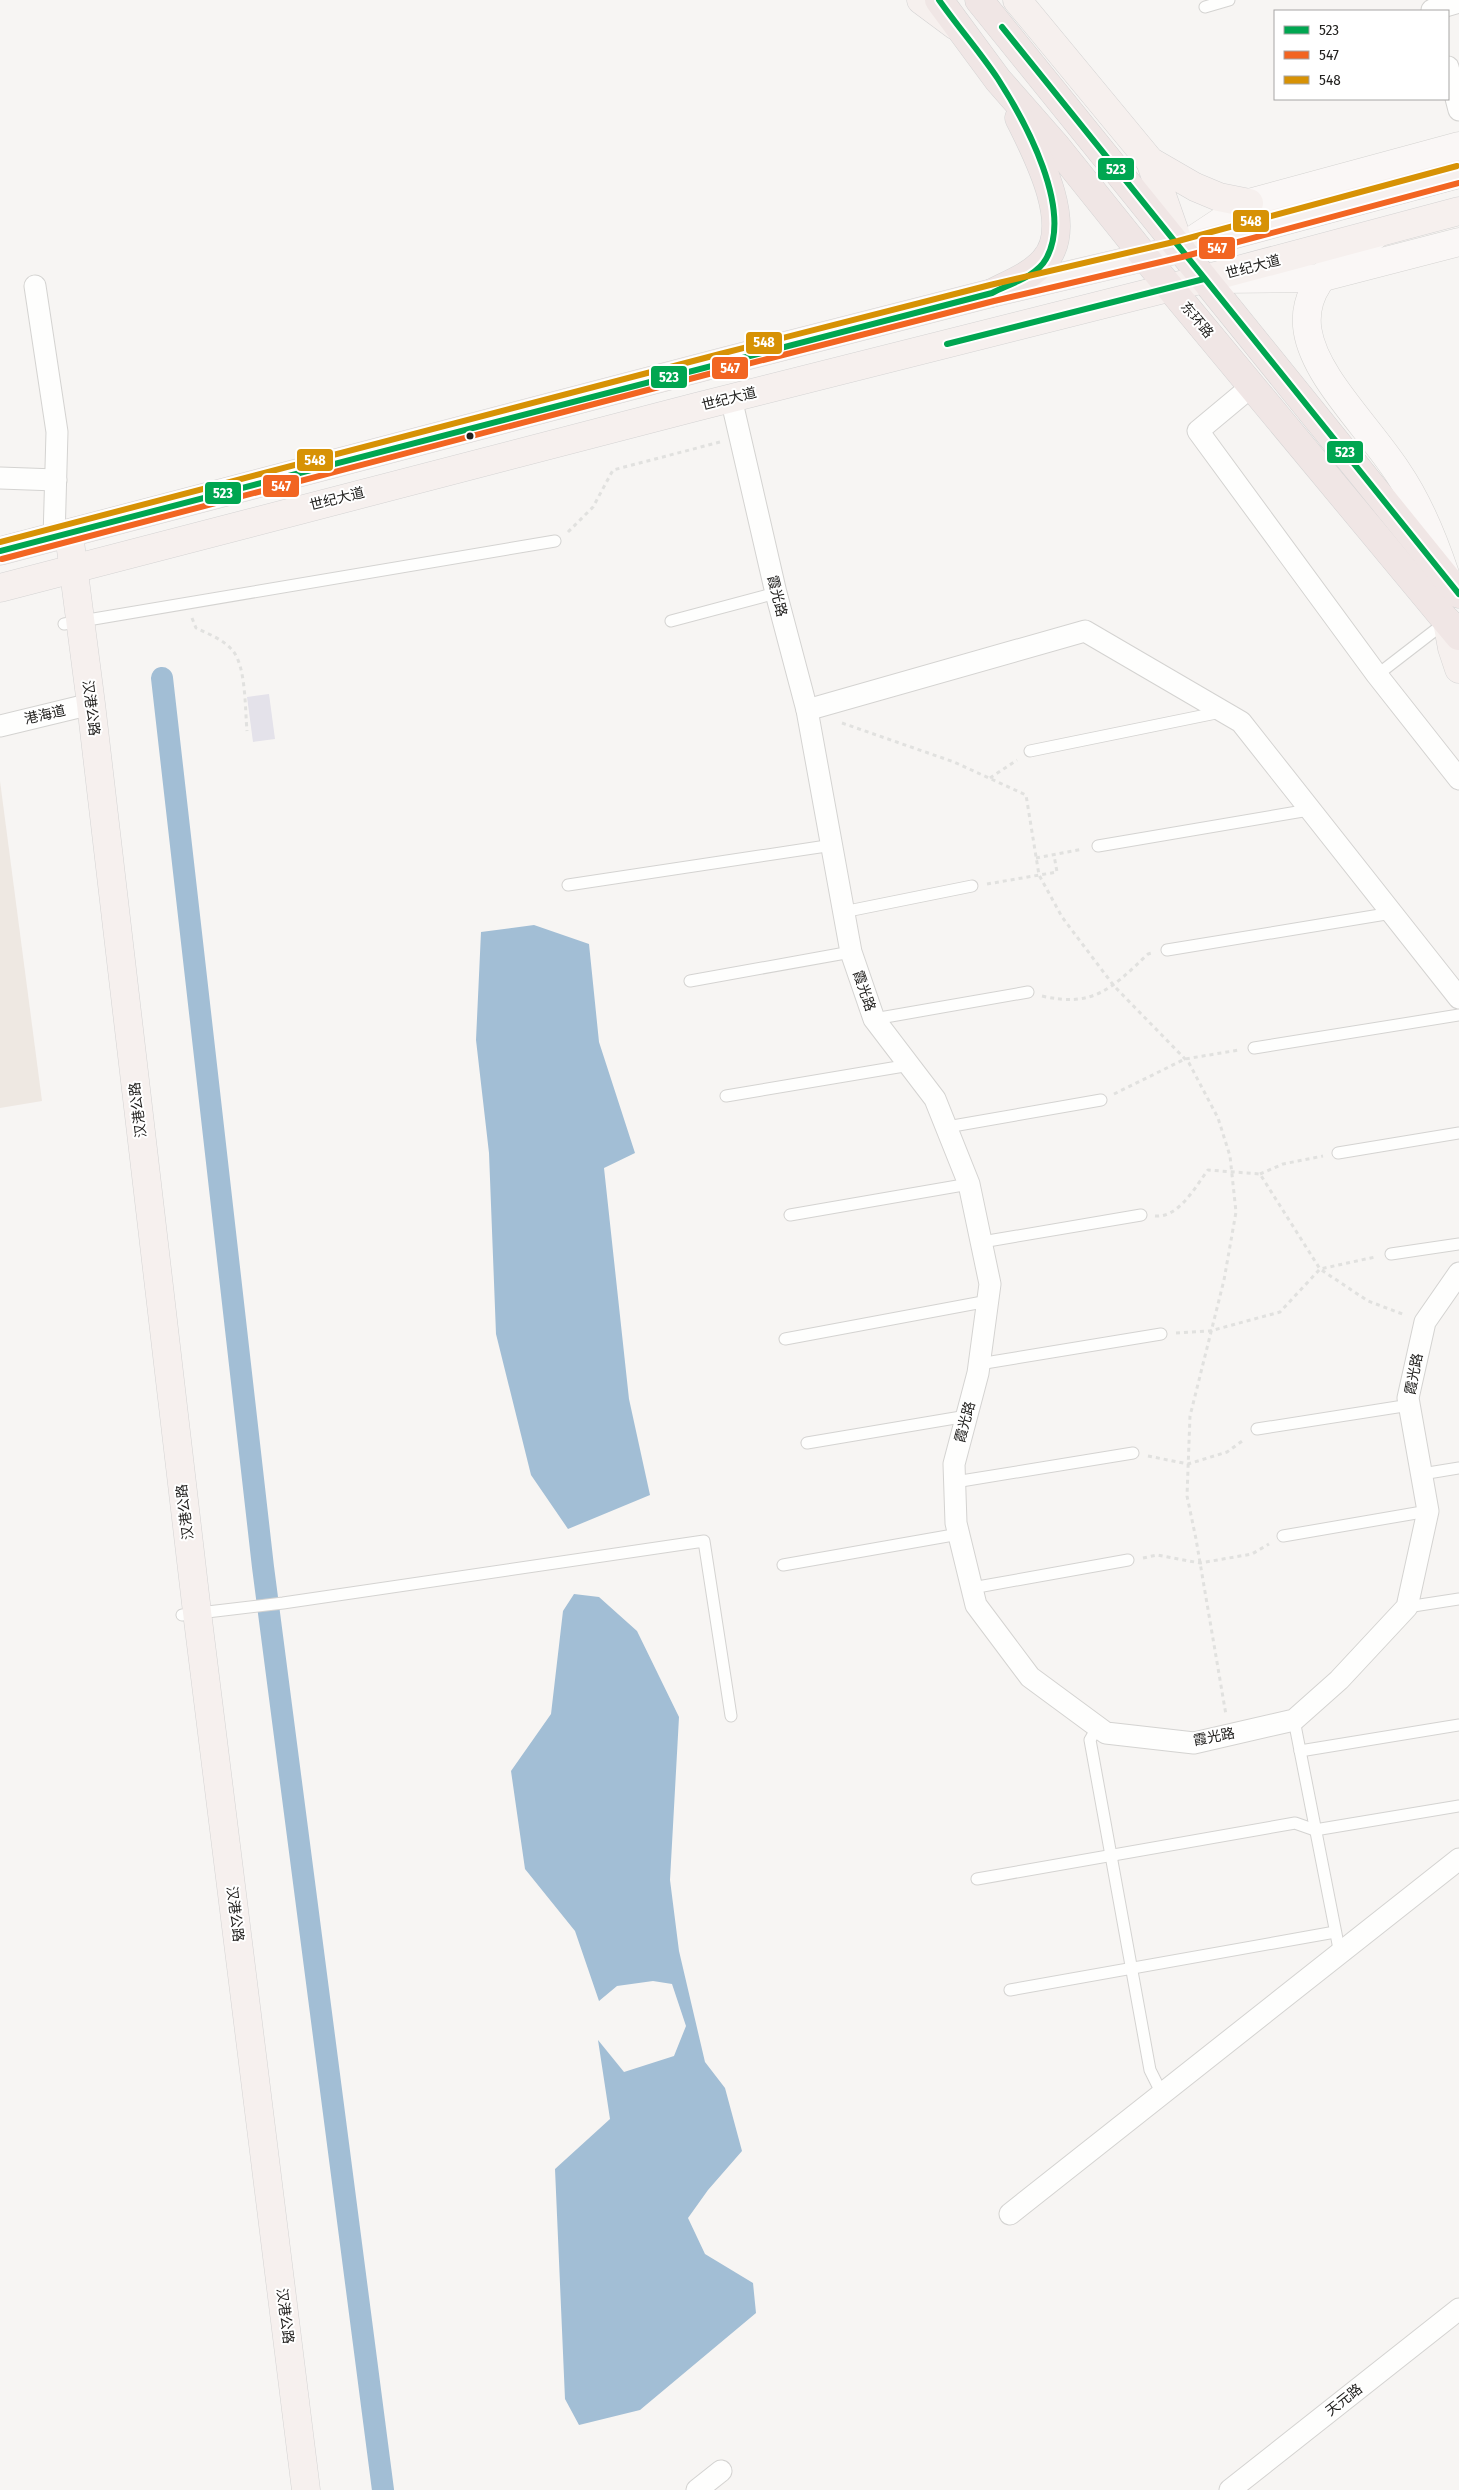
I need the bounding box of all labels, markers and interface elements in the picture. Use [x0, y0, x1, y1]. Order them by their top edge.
legend [1274, 10, 1449, 100]
text: 523 [1319, 21, 1339, 39]
text: 547 [1319, 46, 1339, 64]
text: 548 [1319, 71, 1341, 89]
line badge: 523 [1097, 157, 1135, 181]
text: 523 [1106, 161, 1126, 178]
line badge: 548 [1232, 209, 1270, 233]
text: 548 [1240, 213, 1262, 230]
line badge: 547 [1198, 236, 1236, 260]
text: 547 [1207, 240, 1227, 257]
street label: 世纪大道 [1224, 252, 1282, 282]
street label: 东环路 [1177, 298, 1217, 342]
line badge: 548 [745, 331, 783, 355]
text: 548 [753, 334, 775, 351]
line badge: 547 [711, 356, 749, 380]
text: 547 [720, 360, 740, 377]
line badge: 523 [650, 365, 688, 389]
text: 523 [659, 369, 679, 386]
street label: 世纪大道 [700, 384, 758, 414]
unlabelled marker [465, 431, 475, 441]
line badge: 523 [1326, 440, 1364, 464]
text: 523 [1335, 444, 1355, 461]
line badge: 548 [296, 448, 334, 472]
text: 548 [304, 452, 326, 469]
line badge: 547 [262, 474, 300, 498]
text: 547 [271, 478, 291, 495]
line badge: 523 [204, 481, 242, 505]
street label: 世纪大道 [308, 484, 366, 514]
text: 523 [213, 485, 233, 502]
street label: 霞光路 [764, 574, 790, 618]
street label: 汉港公路 [79, 679, 103, 737]
street label: 港海道 [23, 702, 67, 728]
street label: 霞光路 [849, 968, 879, 1014]
street label: 汉港公路 [126, 1081, 150, 1139]
street label: 霞光路 [1402, 1352, 1426, 1396]
street label: 霞光路 [951, 1400, 979, 1444]
street label: 汉港公路 [173, 1483, 197, 1541]
street label: 霞光路 [1192, 1725, 1236, 1749]
street label: 汉港公路 [223, 1885, 247, 1943]
street label: 汉港公路 [273, 2287, 297, 2345]
street label: 天元路 [1322, 2380, 1366, 2420]

